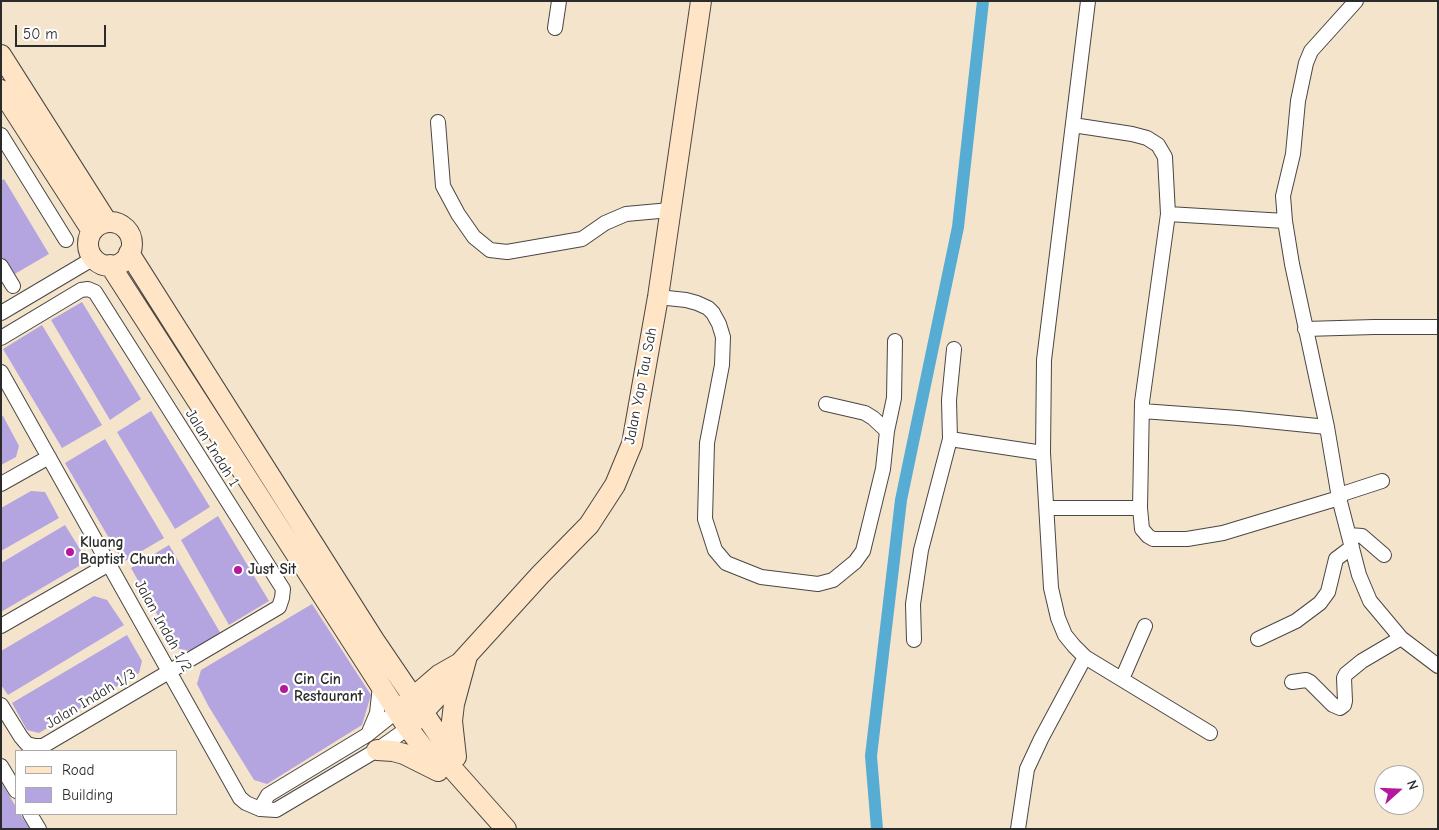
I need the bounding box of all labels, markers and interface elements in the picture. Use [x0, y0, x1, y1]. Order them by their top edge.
scale bar [18, 15, 109, 47]
text: 50 m [23, 25, 58, 43]
street label: Jalan Yap Tau Sah [621, 326, 661, 446]
street label: Jalan Indah 1 [181, 406, 243, 490]
place label: Kluang Baptist Church [80, 534, 175, 569]
marker: Kluang Baptist Church [64, 546, 76, 558]
place label: Just Sit [248, 561, 296, 579]
marker: Just Sit [232, 564, 244, 576]
street label: Jalan Indah 1/2 [130, 577, 196, 675]
street label: Jalan Indah 1/3 [43, 665, 139, 733]
place label: Cin Cin Restaurant [294, 671, 363, 706]
marker: Cin Cin Restaurant [278, 683, 290, 695]
legend [15, 750, 178, 815]
text: Road [62, 761, 94, 779]
north arrow [1374, 765, 1424, 815]
text: N [1403, 778, 1422, 792]
text: Building [62, 786, 113, 804]

